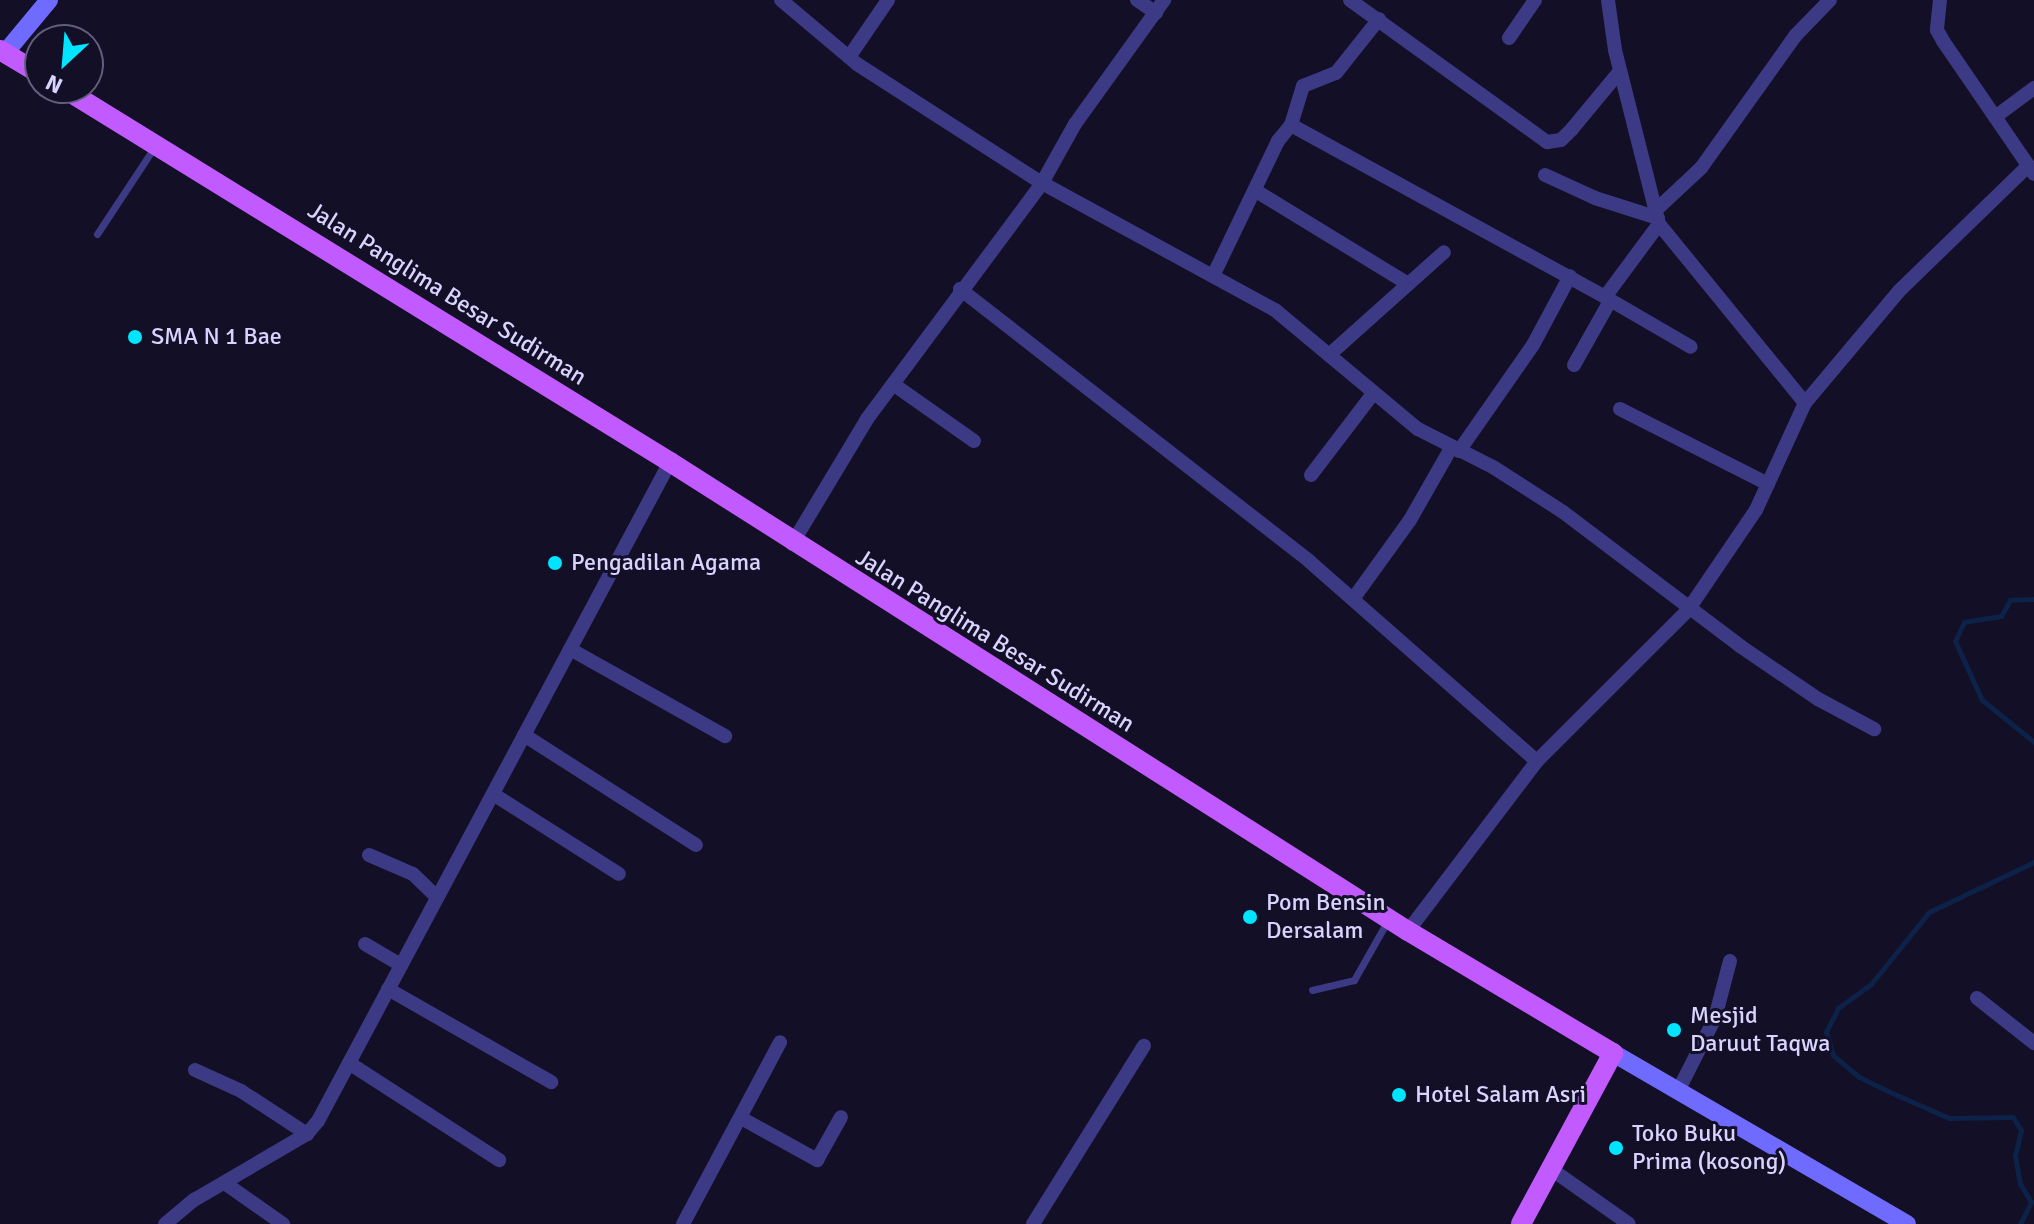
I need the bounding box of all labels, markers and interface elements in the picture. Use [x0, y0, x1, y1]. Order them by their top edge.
north arrow [24, 24, 104, 104]
text: N [41, 69, 67, 100]
street label: Jalan Panglima Besar Sudirman [302, 196, 592, 392]
place label: SMA N 1 Bae [151, 323, 282, 351]
marker: SMA N 1 Bae [126, 328, 144, 346]
street label: Jalan Panglima Besar Sudirman [850, 543, 1140, 739]
place label: Pengadilan Agama [571, 549, 761, 577]
marker: Pengadilan Agama [546, 554, 564, 572]
place label: Pom Bensin Dersalam [1266, 889, 1386, 945]
marker: Pom Bensin Dersalam [1241, 908, 1259, 926]
place label: Mesjid Daruut Taqwa [1690, 1002, 1830, 1058]
marker: Mesjid Daruut Taqwa [1665, 1021, 1683, 1039]
place label: Hotel Salam Asri [1415, 1081, 1586, 1109]
marker: Hotel Salam Asri [1390, 1086, 1408, 1104]
place label: Toko Buku Prima (kosong) [1632, 1120, 1786, 1176]
marker: Toko Buku Prima (kosong) [1607, 1139, 1625, 1157]

